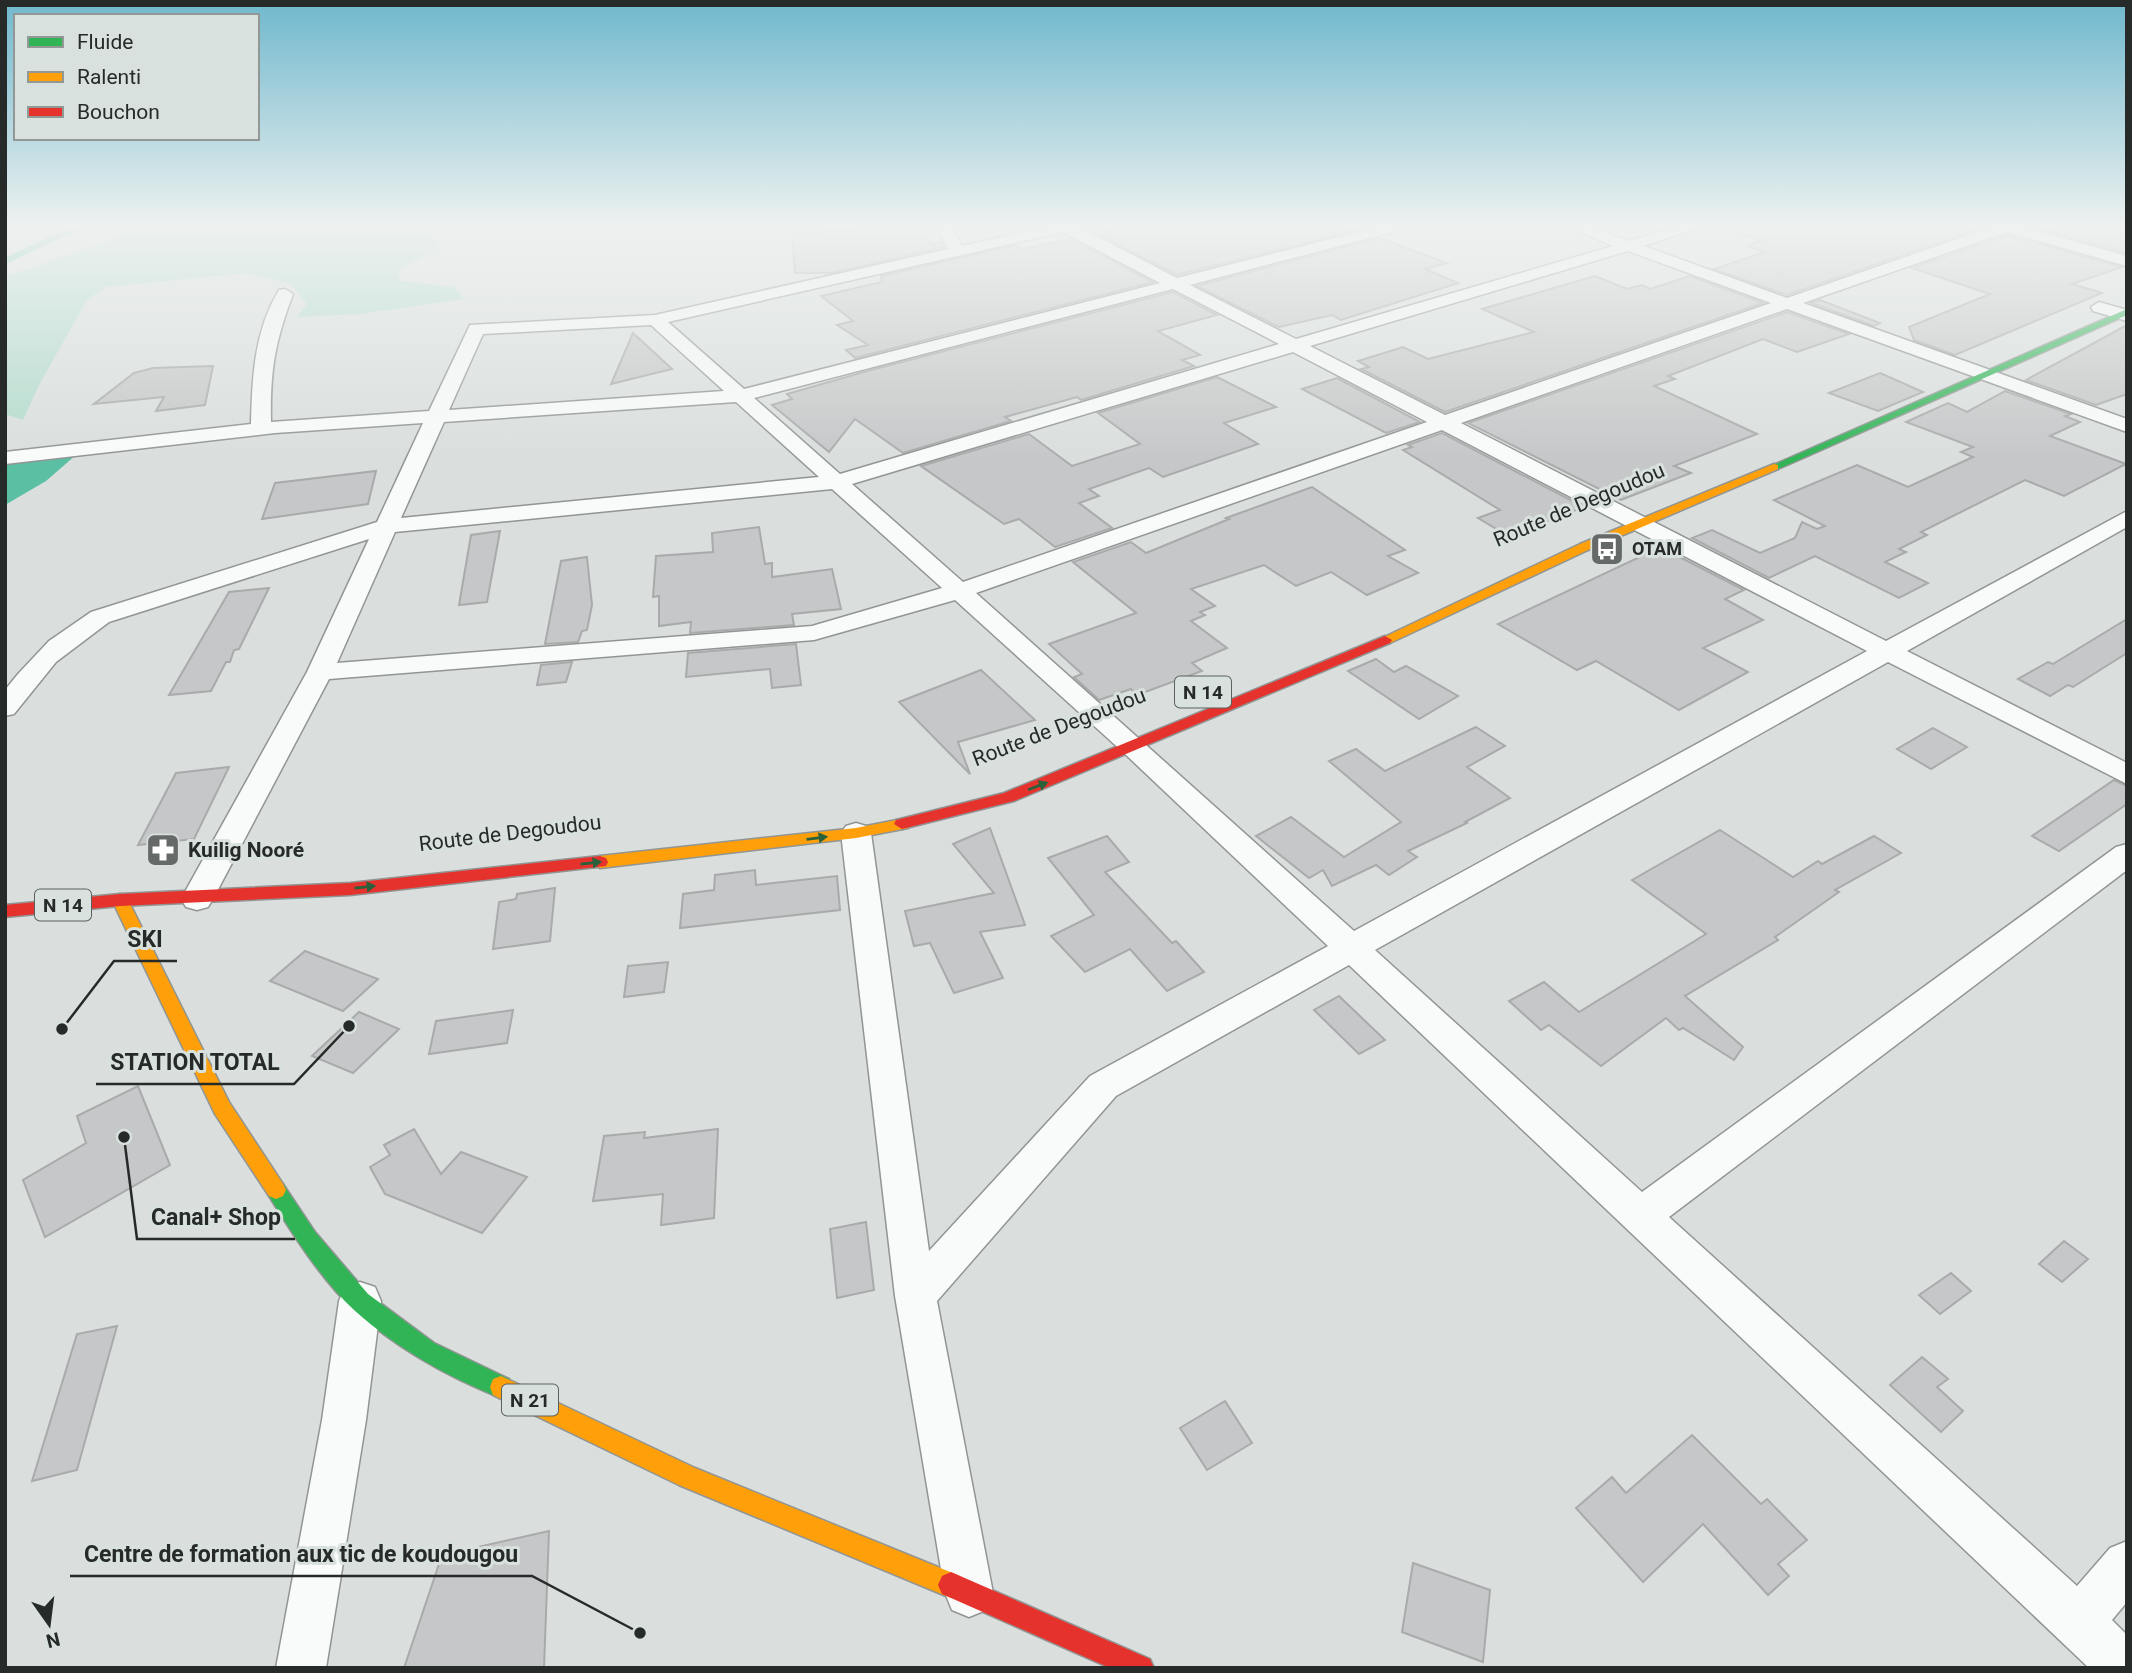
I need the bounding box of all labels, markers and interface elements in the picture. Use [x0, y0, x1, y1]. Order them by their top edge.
legend [14, 14, 259, 140]
text: Fluide [77, 30, 133, 54]
text: Ralenti [77, 65, 141, 89]
text: Bouchon [77, 100, 160, 124]
street label: Route de Degoudou [1490, 458, 1668, 552]
bus stop icon: OTAM [1588, 530, 1626, 568]
place label: OTAM [1632, 538, 1682, 559]
road number: N 14 [1175, 677, 1231, 708]
street label: Route de Degoudou [969, 683, 1149, 771]
one-way arrow [1028, 780, 1049, 791]
street label: Route de Degoudou [417, 810, 603, 856]
pharmacy icon: Kuilig Nooré [144, 831, 182, 869]
one-way arrow [806, 832, 828, 843]
place label: Kuilig Nooré [188, 838, 304, 862]
one-way arrow [580, 857, 602, 868]
one-way arrow [354, 882, 376, 893]
road number: N 14 [35, 890, 91, 920]
callout: SKI [114, 917, 177, 961]
text: SKI [127, 926, 163, 953]
callout: STATION TOTAL [96, 1040, 294, 1084]
text: STATION TOTAL [110, 1049, 280, 1076]
callout: Canal+ Shop [137, 1195, 295, 1239]
text: Canal+ Shop [151, 1204, 281, 1231]
road number: N 21 [502, 1384, 558, 1416]
callout: Centre de formation aux tic de koudougou [70, 1532, 532, 1576]
text: Centre de formation aux tic de koudougou [84, 1541, 518, 1568]
north arrow [14, 1589, 84, 1659]
text: N [44, 1627, 62, 1653]

